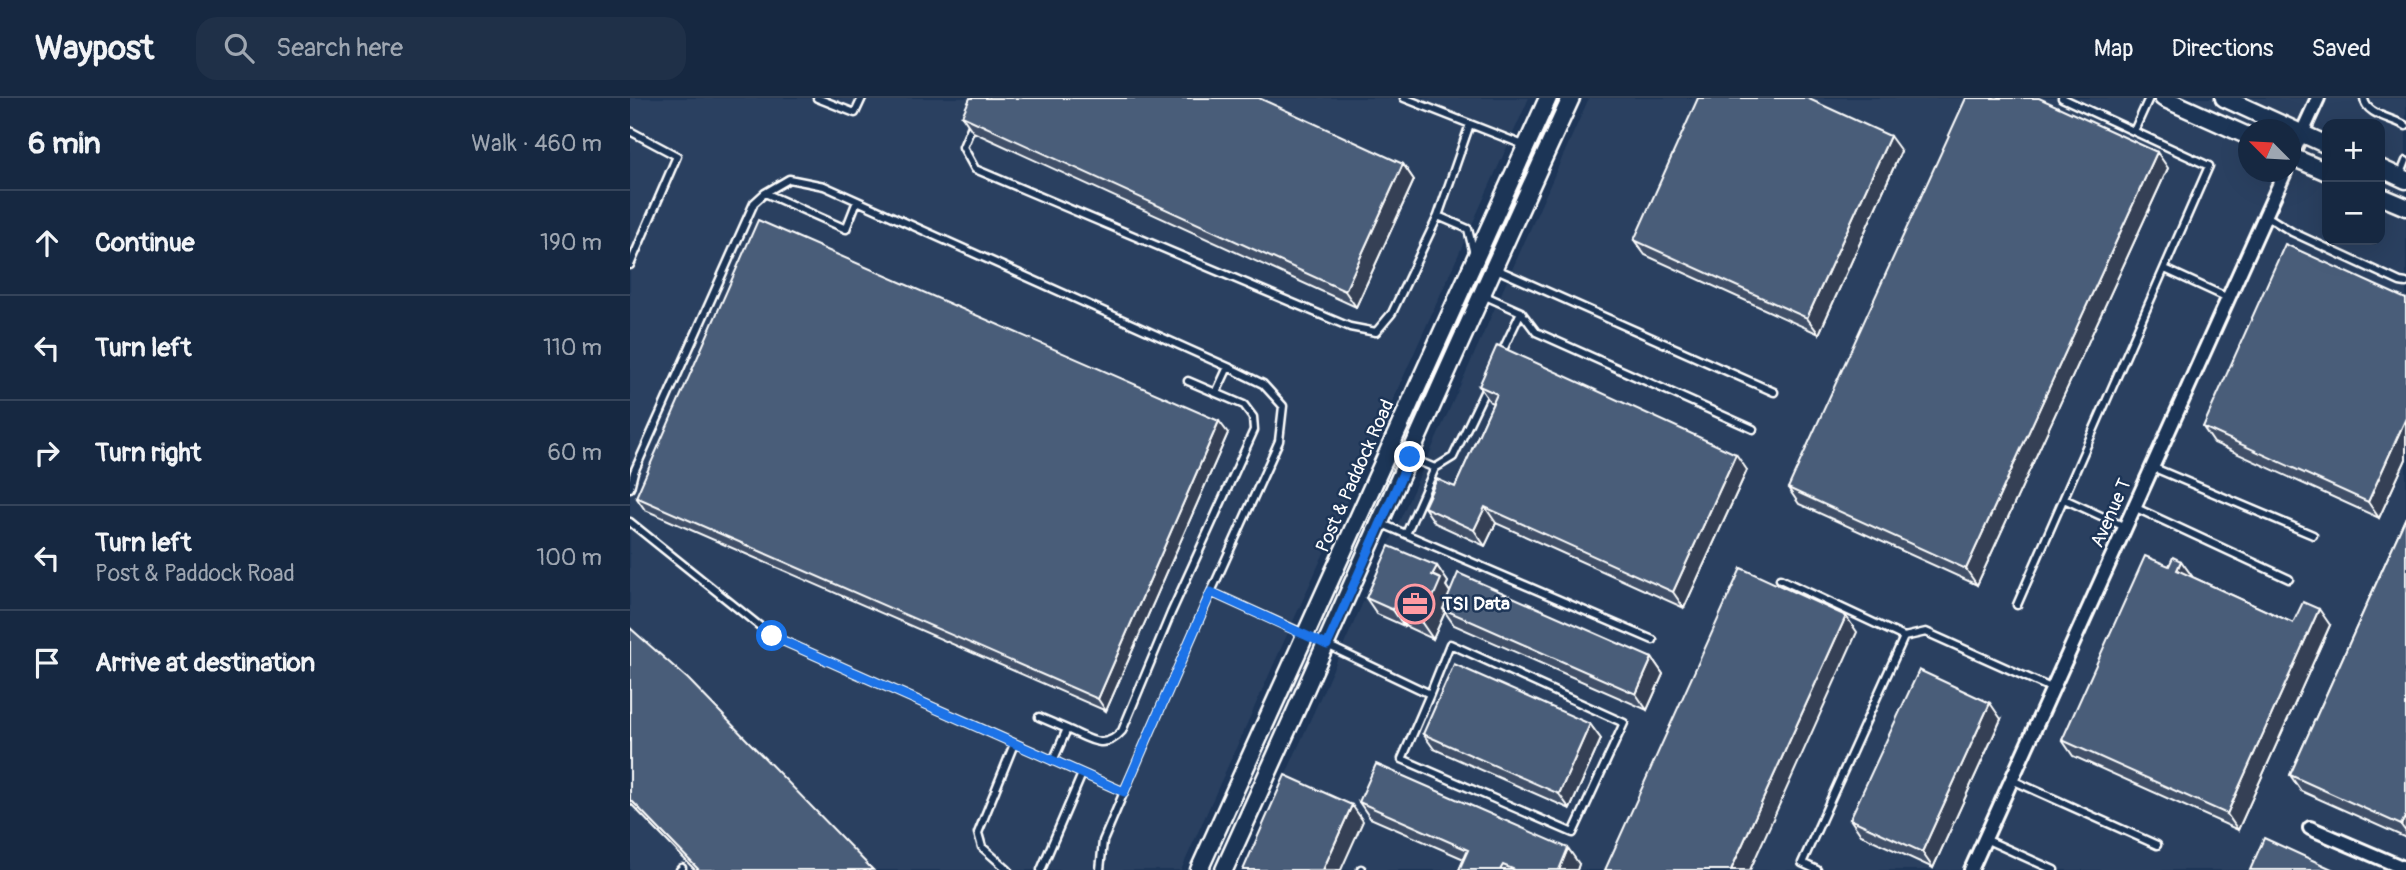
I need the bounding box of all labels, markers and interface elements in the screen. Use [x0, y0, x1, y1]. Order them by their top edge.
search box [196, 17, 686, 80]
text: Waypost [35, 28, 154, 69]
icon: search [220, 29, 258, 67]
text: Search here [276, 32, 403, 64]
text: Map [2094, 34, 2134, 63]
text: Directions [2172, 34, 2273, 63]
text: Saved [2311, 34, 2371, 63]
north arrow [2238, 119, 2301, 182]
map controls [2322, 119, 2385, 245]
button: + [2322, 119, 2385, 182]
text: 6 min [28, 125, 101, 162]
text: Walk · 460 m [471, 129, 602, 158]
button: − [2322, 182, 2385, 245]
icon: ahead [28, 224, 66, 262]
text: Continue [95, 227, 195, 259]
text: 190 m [540, 228, 602, 257]
icon: left [28, 329, 66, 367]
text: Turn left [95, 332, 191, 364]
text: 110 m [543, 333, 602, 362]
street label: Post & Paddock Road [1310, 396, 1400, 556]
icon: right [28, 434, 66, 472]
text: Turn right [95, 437, 201, 469]
text: 60 m [547, 438, 602, 467]
route end [1394, 441, 1425, 472]
street label: Avenue T [2085, 475, 2137, 551]
text: Turn left [95, 527, 191, 559]
icon: left [28, 539, 66, 577]
text: 100 m [536, 543, 602, 572]
text: Post & Paddock Road [95, 559, 295, 588]
office icon: TSI Data [1394, 583, 1436, 625]
place label: TSI Data [1441, 592, 1510, 616]
route start [756, 620, 787, 651]
icon: arrive [28, 644, 66, 682]
text: Arrive at destination [95, 647, 315, 679]

